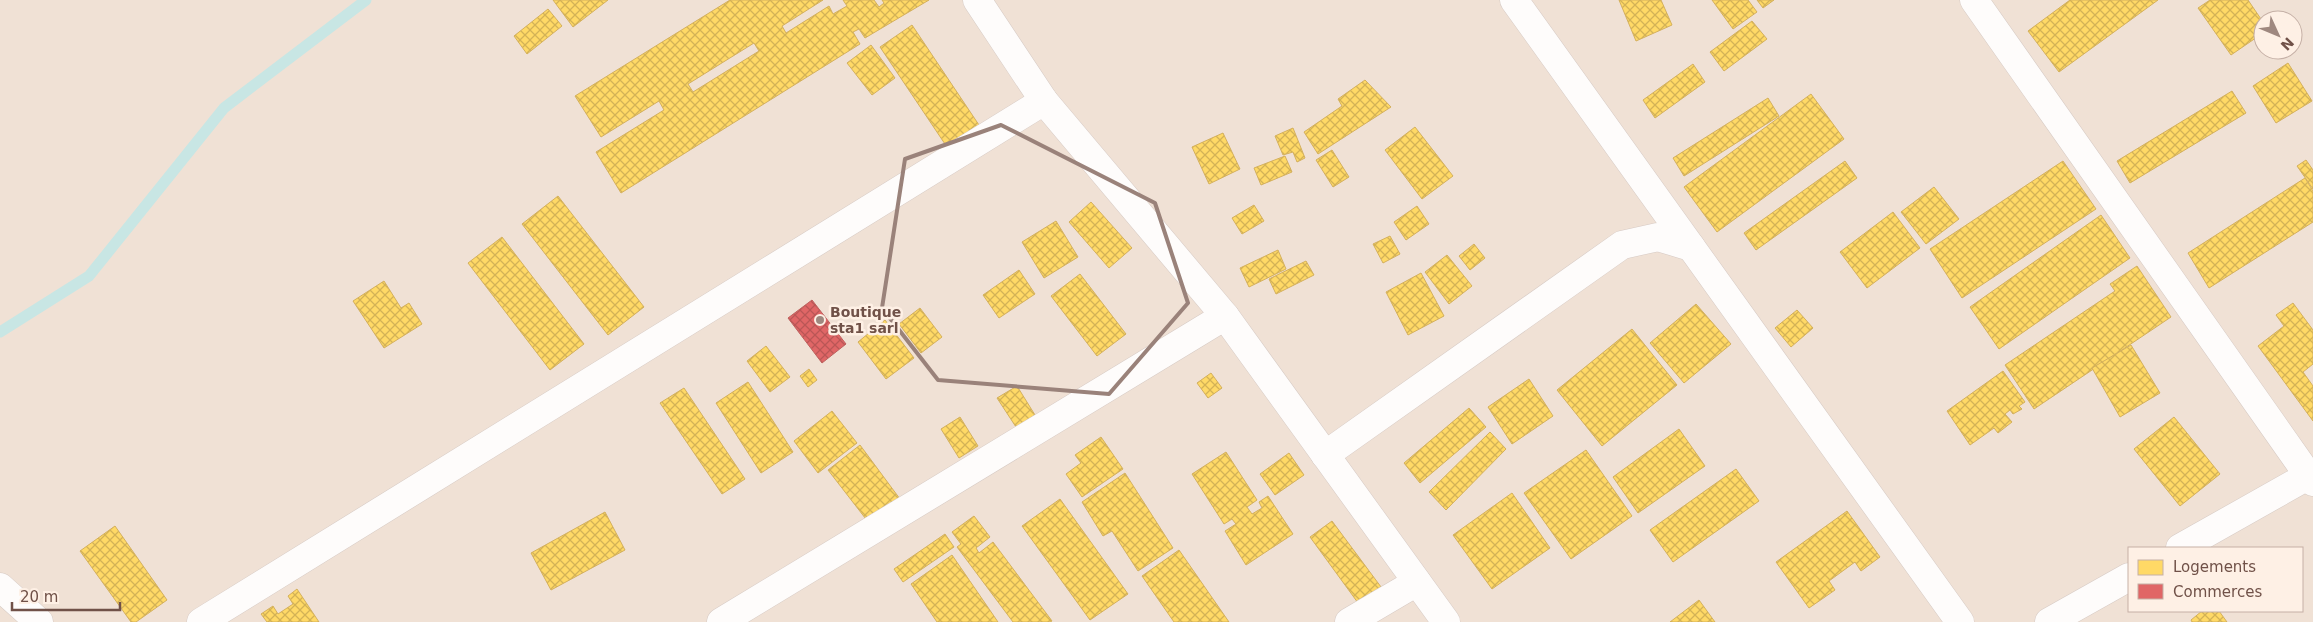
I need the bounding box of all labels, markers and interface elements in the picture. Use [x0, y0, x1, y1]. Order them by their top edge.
north arrow [2253, 10, 2303, 60]
text: N [2278, 34, 2297, 54]
place label: Boutique sta1 sarl [830, 304, 901, 336]
marker: Boutique sta1 sarl [814, 314, 826, 326]
legend [2128, 547, 2303, 612]
text: Logements [2173, 558, 2256, 576]
scale bar [12, 580, 120, 612]
text: Commerces [2173, 583, 2262, 601]
text: 20 m [20, 588, 58, 606]

